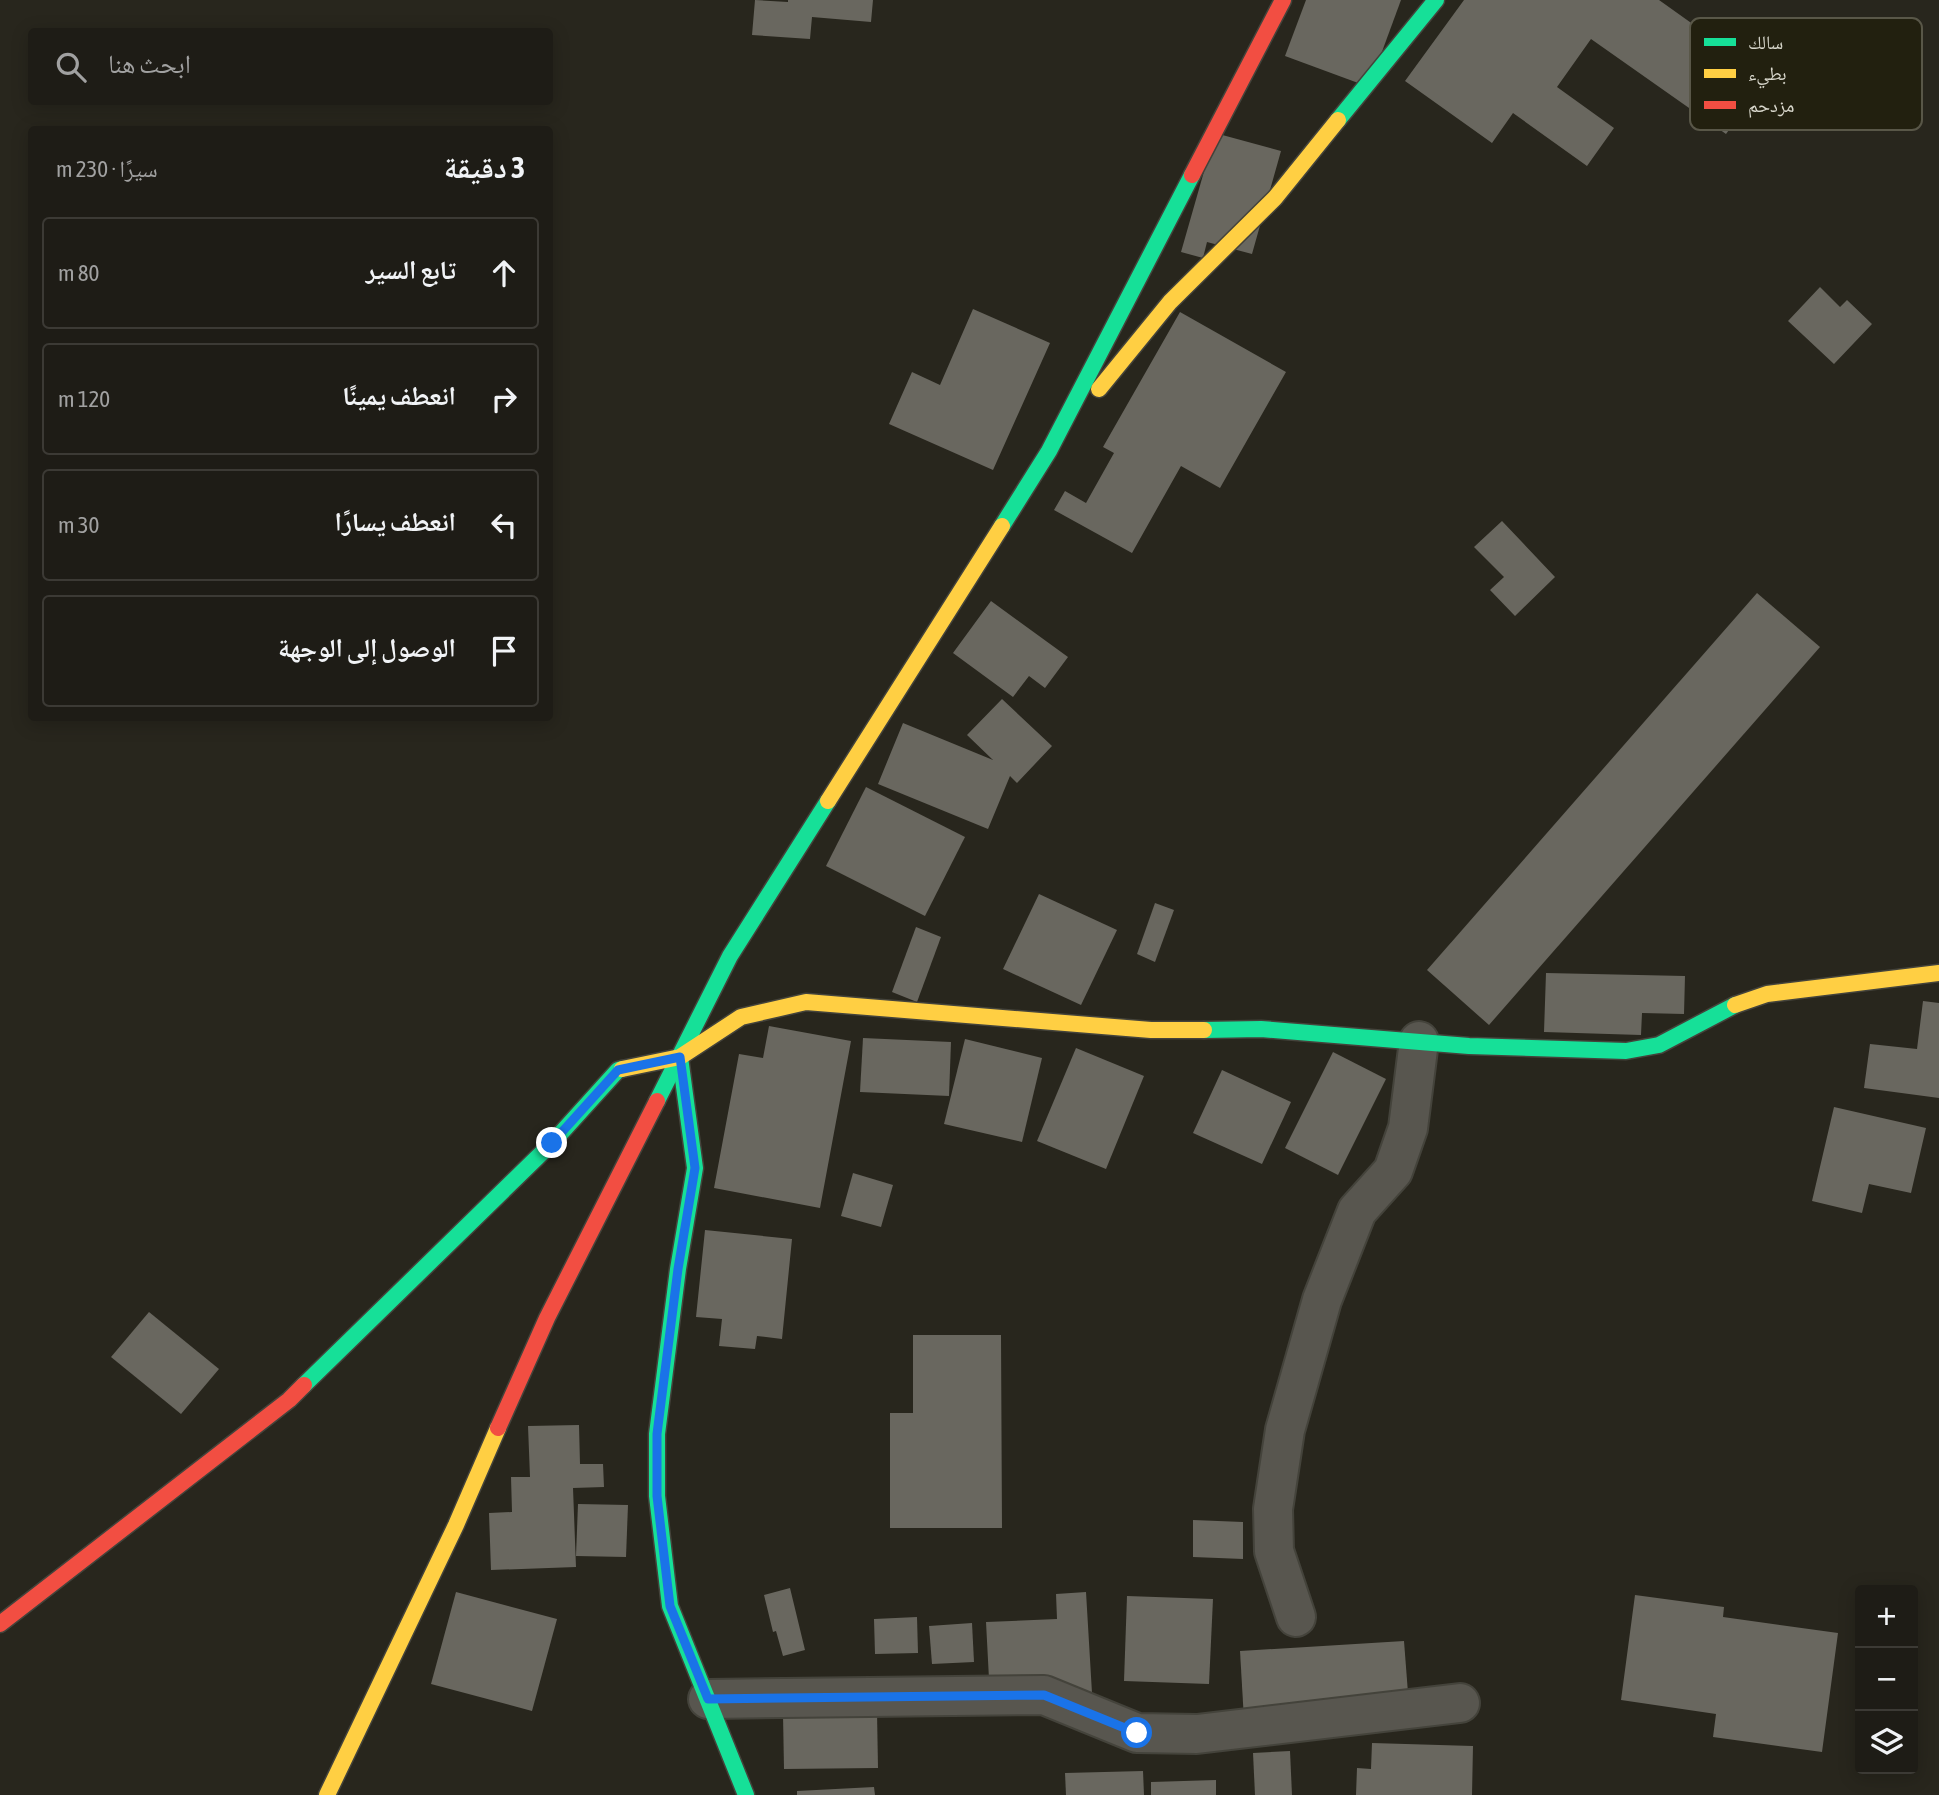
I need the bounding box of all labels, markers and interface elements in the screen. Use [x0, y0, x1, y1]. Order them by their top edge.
legend [1690, 18, 1922, 130]
search box [28, 28, 553, 105]
text: سالك [1748, 31, 1783, 53]
icon: search [52, 48, 90, 86]
text: ابحث هنا [108, 49, 191, 79]
text: بطيء [1748, 62, 1787, 89]
text: مزدحم [1748, 94, 1794, 118]
text: 3 دقيقة [444, 150, 525, 184]
text: سيرًا · 230 m [56, 156, 158, 182]
icon: ahead [485, 254, 523, 292]
text: تابع السير [366, 255, 456, 285]
text: 80 m [58, 260, 99, 286]
icon: right [485, 380, 523, 418]
text: انعطف يمينًا [342, 381, 456, 411]
text: 120 m [58, 386, 110, 412]
icon: left [485, 506, 523, 544]
text: انعطف يسارًا [335, 507, 456, 537]
text: 30 m [58, 512, 99, 538]
icon: arrive [485, 632, 523, 670]
text: الوصول إلى الوجهة [278, 633, 456, 663]
route end [536, 1127, 567, 1158]
map controls [1855, 1585, 1918, 1774]
button: + [1855, 1585, 1918, 1648]
button: − [1855, 1648, 1918, 1711]
button: layers [1855, 1711, 1918, 1774]
route start [1121, 1717, 1152, 1748]

